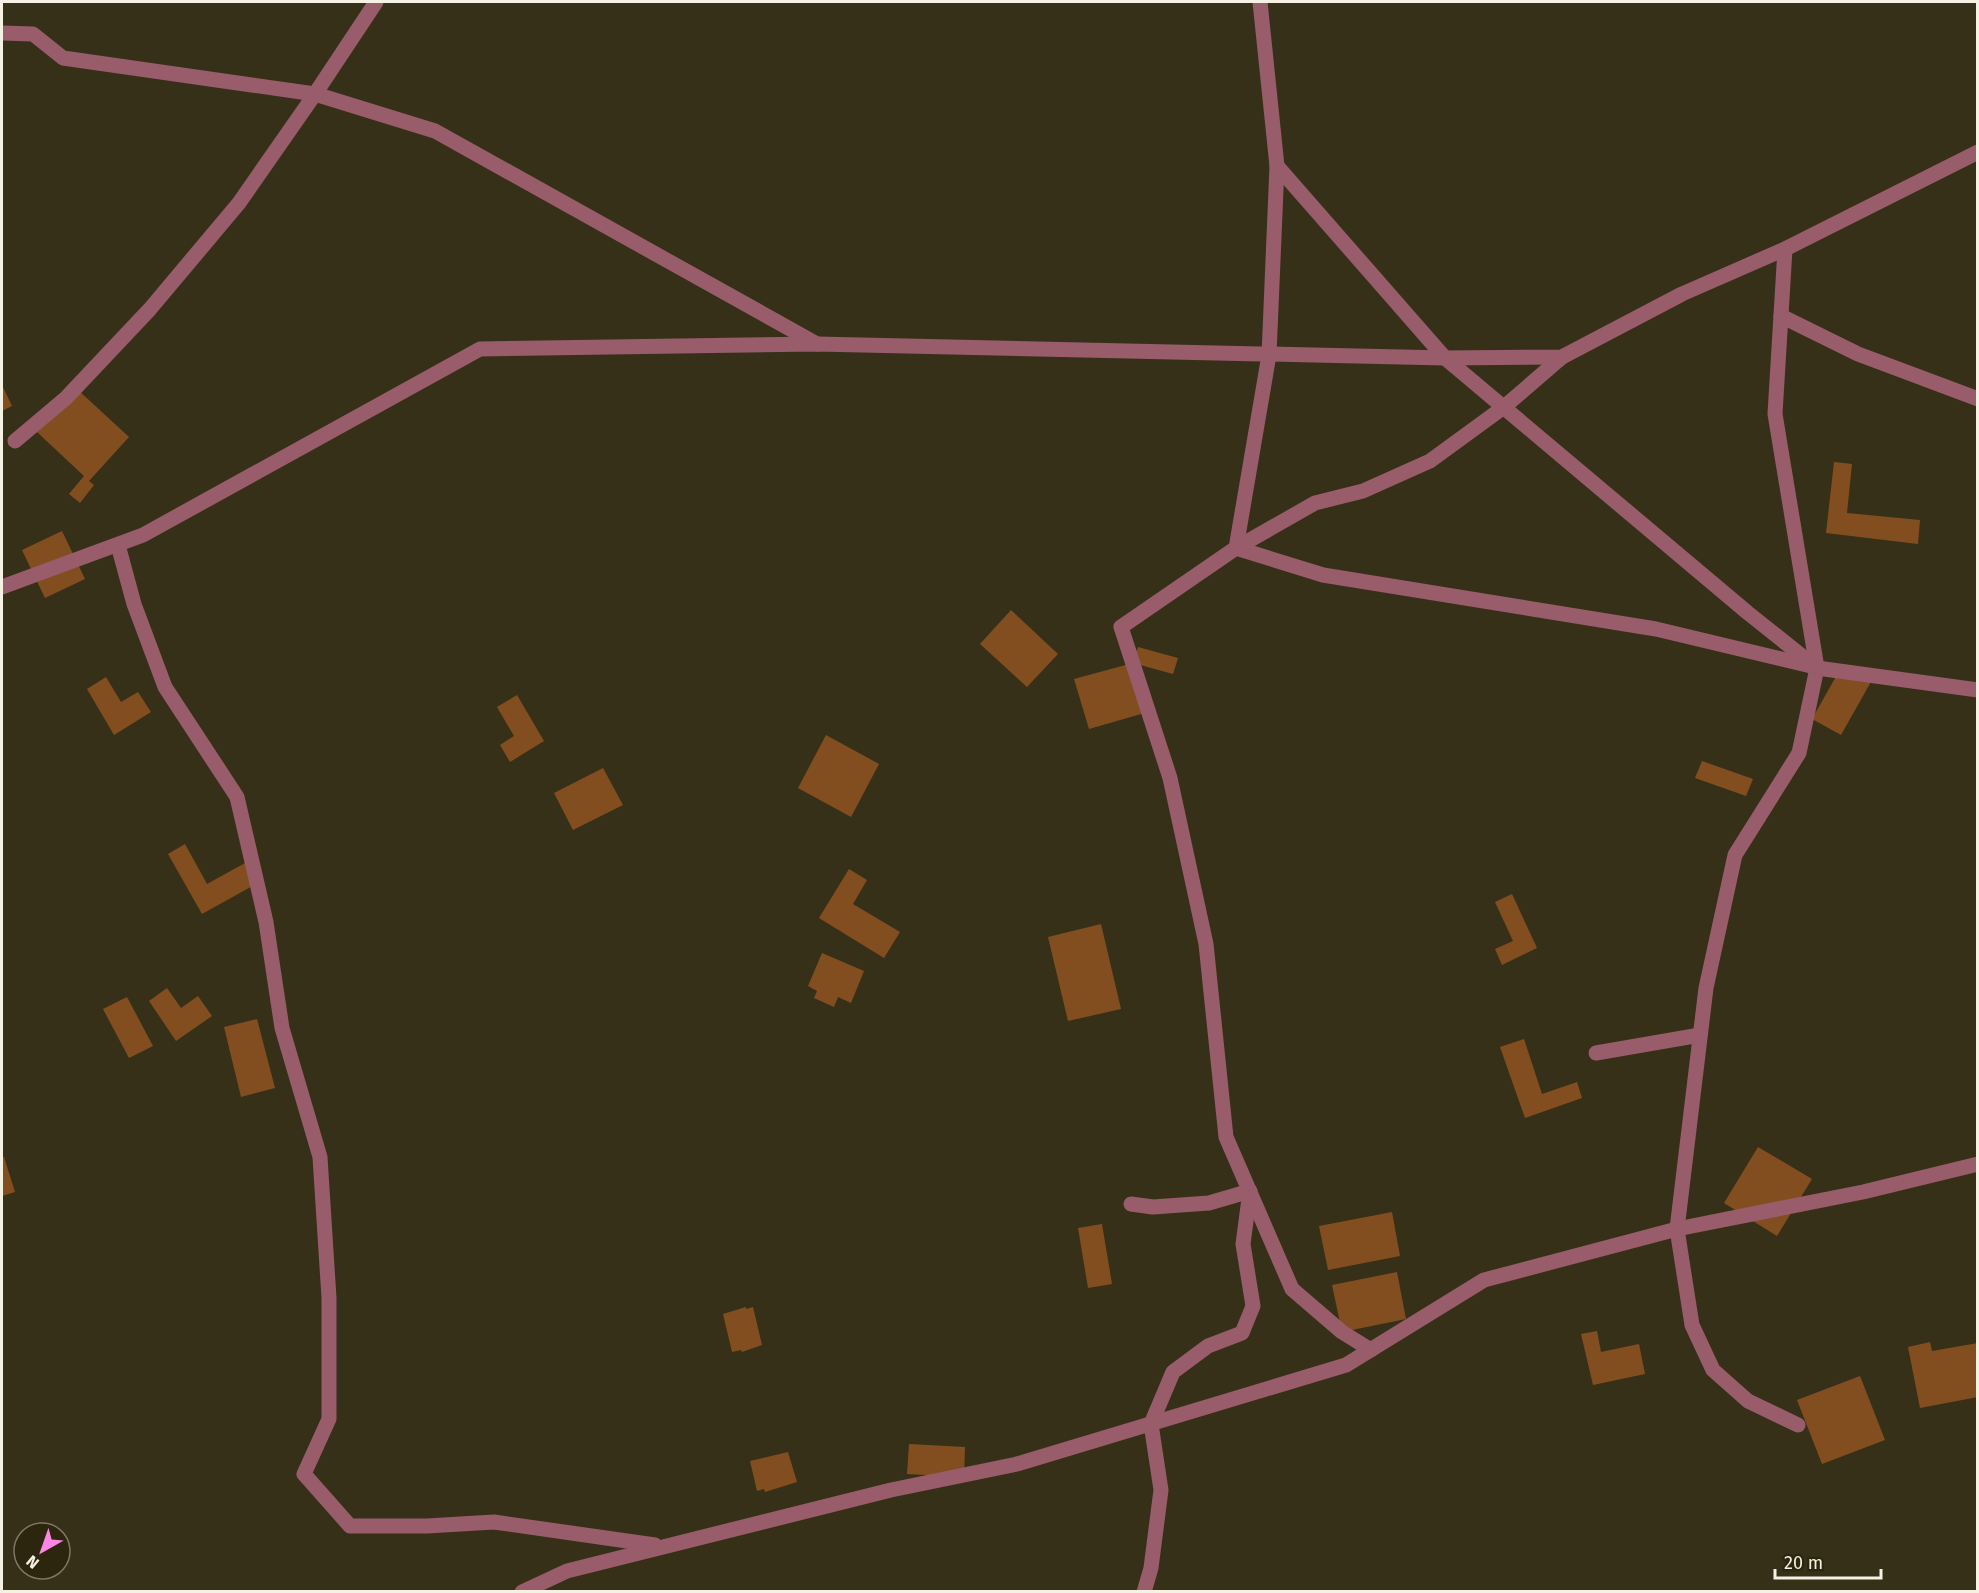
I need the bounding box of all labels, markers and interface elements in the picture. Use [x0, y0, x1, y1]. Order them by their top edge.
north arrow [12, 1521, 72, 1581]
scale bar [1775, 1542, 1882, 1580]
text: N [23, 1551, 43, 1573]
text: 20 m [1784, 1552, 1823, 1574]

